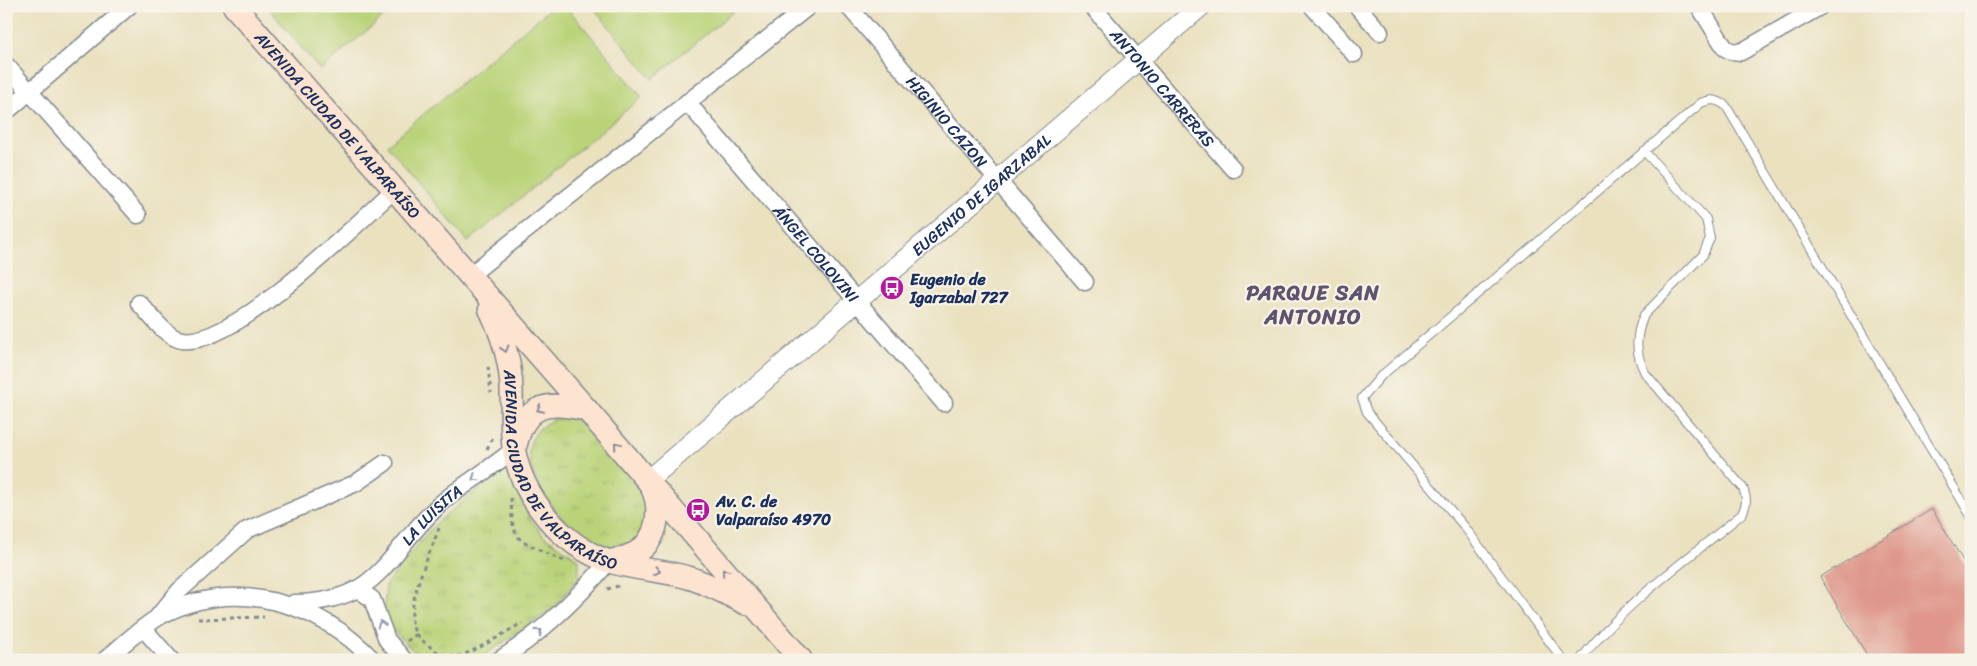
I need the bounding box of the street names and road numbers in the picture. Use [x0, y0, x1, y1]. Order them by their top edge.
street label: ANTONIO CARRERAS [1102, 21, 1223, 154]
street label: AVENIDA CIUDAD DE VALPARAÍSO [247, 23, 429, 226]
street label: HIGINIO CAZON [899, 68, 995, 174]
street label: EUGENIO DE IGARZABAL [904, 126, 1058, 263]
street label: ÁNGEL COLOVINI [765, 197, 867, 309]
street label: AVENIDA CIUDAD DE VALPARAÍSO [495, 367, 622, 578]
street label: LA LUISITA [393, 477, 468, 552]

